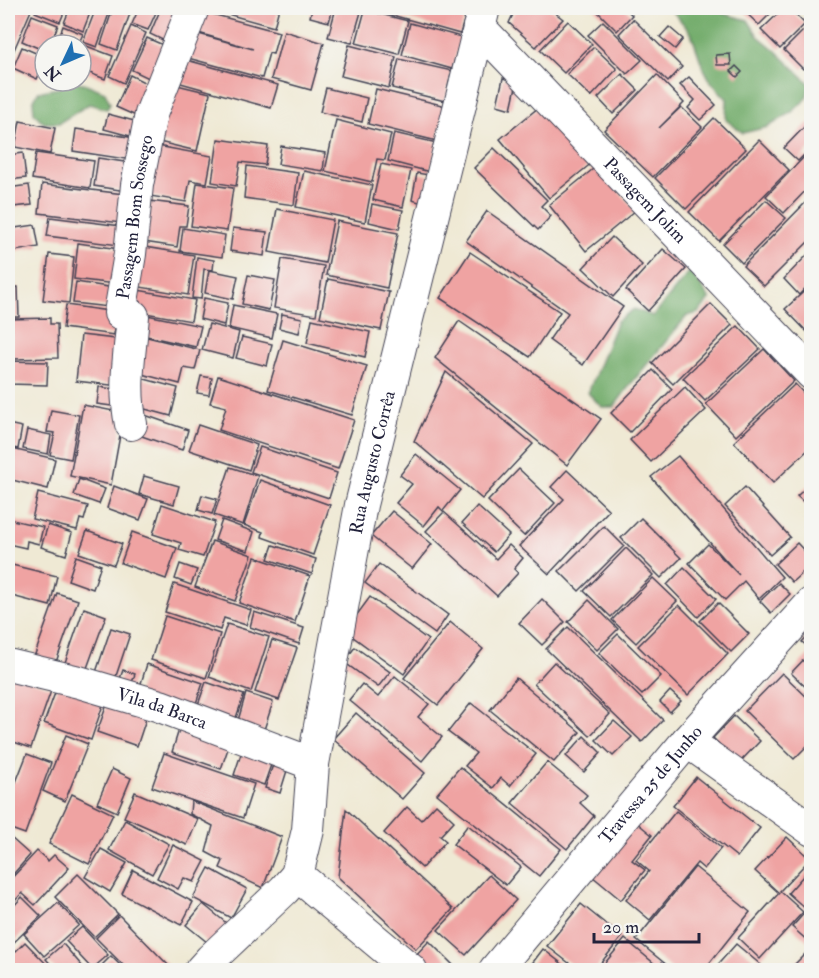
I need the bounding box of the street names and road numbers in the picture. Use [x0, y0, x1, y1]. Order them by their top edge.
street label: Passagem Bom Sossego [111, 133, 158, 301]
street label: Passagem Jolim [599, 152, 692, 248]
street label: Rua Augusto Corrêa [344, 388, 400, 536]
street label: Vila da Barca [114, 682, 211, 734]
street label: Travessa 25 de Junho [594, 720, 707, 849]

